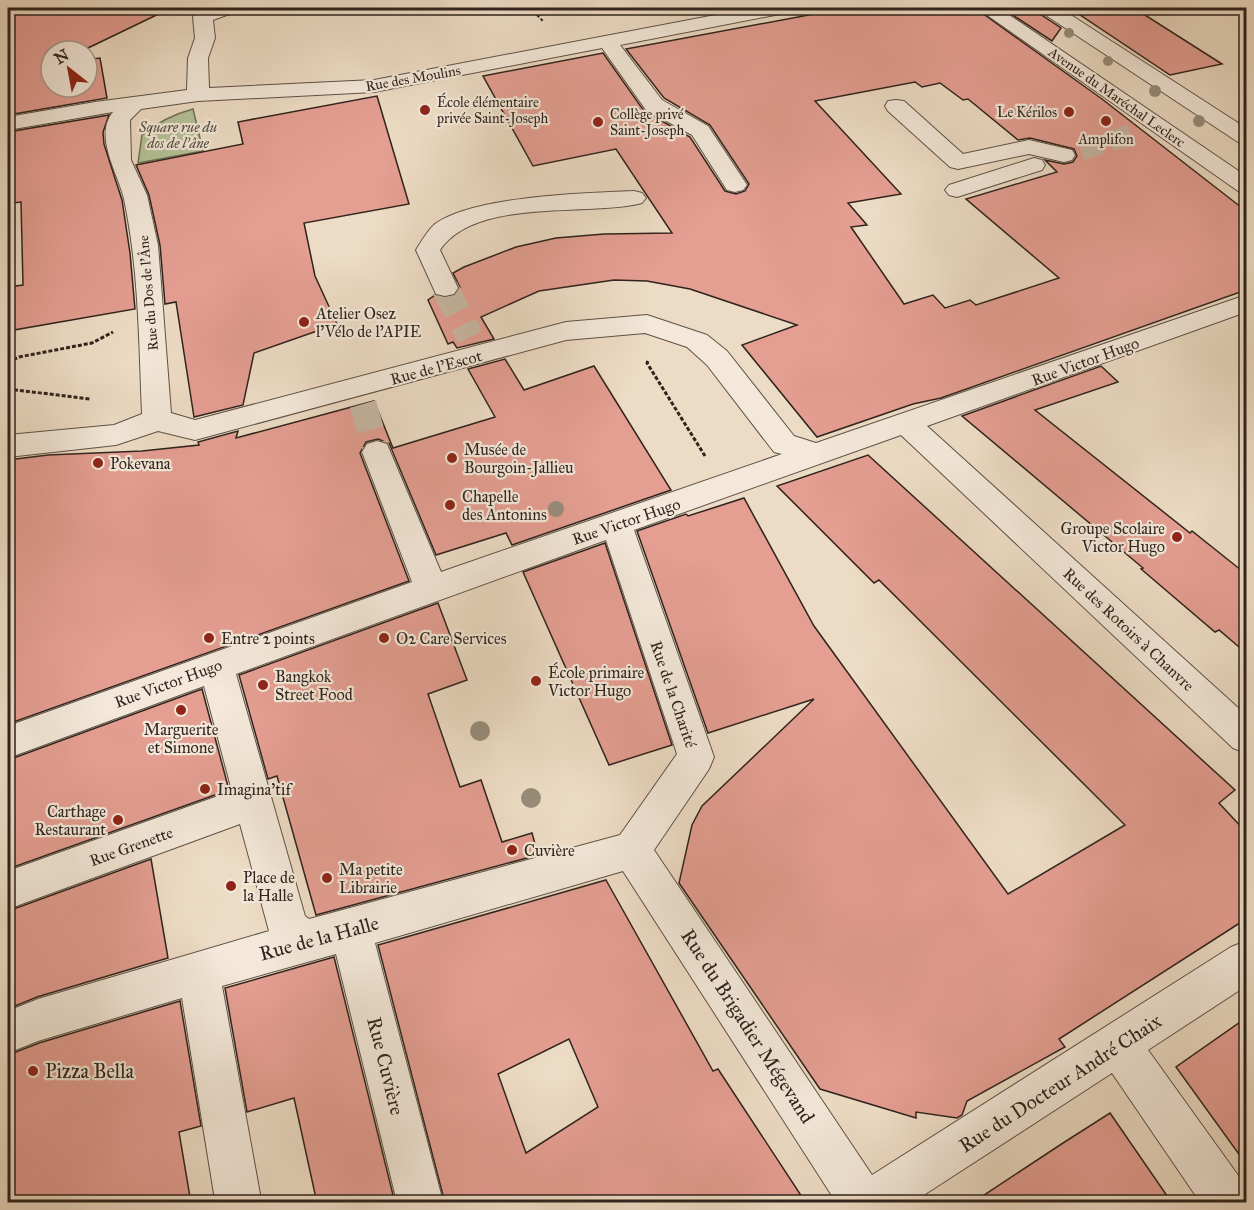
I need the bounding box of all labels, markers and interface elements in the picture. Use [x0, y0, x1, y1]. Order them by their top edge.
north arrow [39, 39, 99, 99]
street label: Avenue du Maréchal Leclerc [1044, 43, 1188, 151]
text: N [51, 45, 73, 68]
street label: Rue des Moulins [364, 62, 462, 95]
place label: École élémentaire privée Saint-Joseph [436, 92, 549, 128]
marker: École élémentaire privée Saint-Joseph [418, 103, 432, 117]
place label: Le Kérilos [997, 104, 1057, 121]
marker: Le Kérilos [1062, 105, 1076, 119]
place label: Collège privé Saint-Joseph [610, 106, 684, 140]
marker: Amplifon [1099, 114, 1113, 128]
marker: Collège privé Saint-Joseph [591, 115, 605, 129]
park label: Square rue du dos de l'âne [138, 119, 217, 152]
place label: Amplifon [1077, 131, 1134, 148]
street label: Rue du Dos de l'Âne [134, 234, 162, 351]
place label: Atelier Osez l'Vélo de l'APIE [315, 304, 421, 341]
marker: Atelier Osez l'Vélo de l'APIE [297, 315, 311, 329]
street label: Rue Victor Hugo [1029, 333, 1142, 391]
street label: Rue de l'Escot [388, 346, 484, 389]
place label: Musée de Bourgoin-Jallieu [464, 440, 574, 478]
marker: Musée de Bourgoin-Jallieu [445, 451, 459, 465]
place label: Pokevana [110, 454, 171, 473]
marker: Pokevana [91, 456, 105, 470]
place label: Chapelle des Antonins [462, 487, 547, 524]
street label: Rue Victor Hugo [570, 494, 683, 550]
marker: Chapelle des Antonins [443, 498, 457, 512]
place label: Groupe Scolaire Victor Hugo [1060, 519, 1165, 557]
marker: Groupe Scolaire Victor Hugo [1170, 530, 1184, 544]
street label: Rue des Rotoirs à Chanvre [1059, 564, 1198, 695]
place label: Entre 2 points [221, 629, 315, 648]
place label: O2 Care Services [396, 629, 507, 648]
marker: Entre 2 points [202, 631, 216, 645]
marker: O2 Care Services [377, 631, 391, 645]
street label: Rue de la Charité [646, 638, 701, 750]
street label: Rue Victor Hugo [112, 655, 225, 713]
place label: École primaire Victor Hugo [547, 661, 645, 701]
place label: Bangkok Street Food [275, 667, 353, 704]
marker: École primaire Victor Hugo [529, 674, 543, 688]
marker: Bangkok Street Food [256, 678, 270, 692]
marker: Marguerite et Simone [174, 703, 188, 717]
place label: Marguerite et Simone [144, 720, 219, 757]
place label: Imagina'tif [217, 780, 293, 800]
marker: Imagina'tif [198, 782, 212, 796]
place label: Carthage Restaurant [34, 802, 106, 839]
marker: Carthage Restaurant [111, 813, 125, 827]
street label: Rue Grenette [87, 822, 176, 870]
place label: Cuvière [524, 841, 575, 860]
marker: Cuvière [505, 843, 519, 857]
place label: Ma petite Librairie [339, 860, 403, 897]
place label: Place de la Halle [243, 868, 295, 905]
marker: Ma petite Librairie [320, 871, 334, 885]
marker: Place de la Halle [224, 879, 238, 893]
street label: Rue de la Halle [257, 911, 381, 965]
street label: Rue du Brigadier Mégevand [675, 924, 820, 1128]
street label: Rue du Docteur André Chaix [954, 1008, 1166, 1157]
street label: Rue Cuvière [362, 1014, 410, 1118]
place label: Pizza Bella [45, 1059, 135, 1083]
marker: Pizza Bella [26, 1064, 40, 1078]

